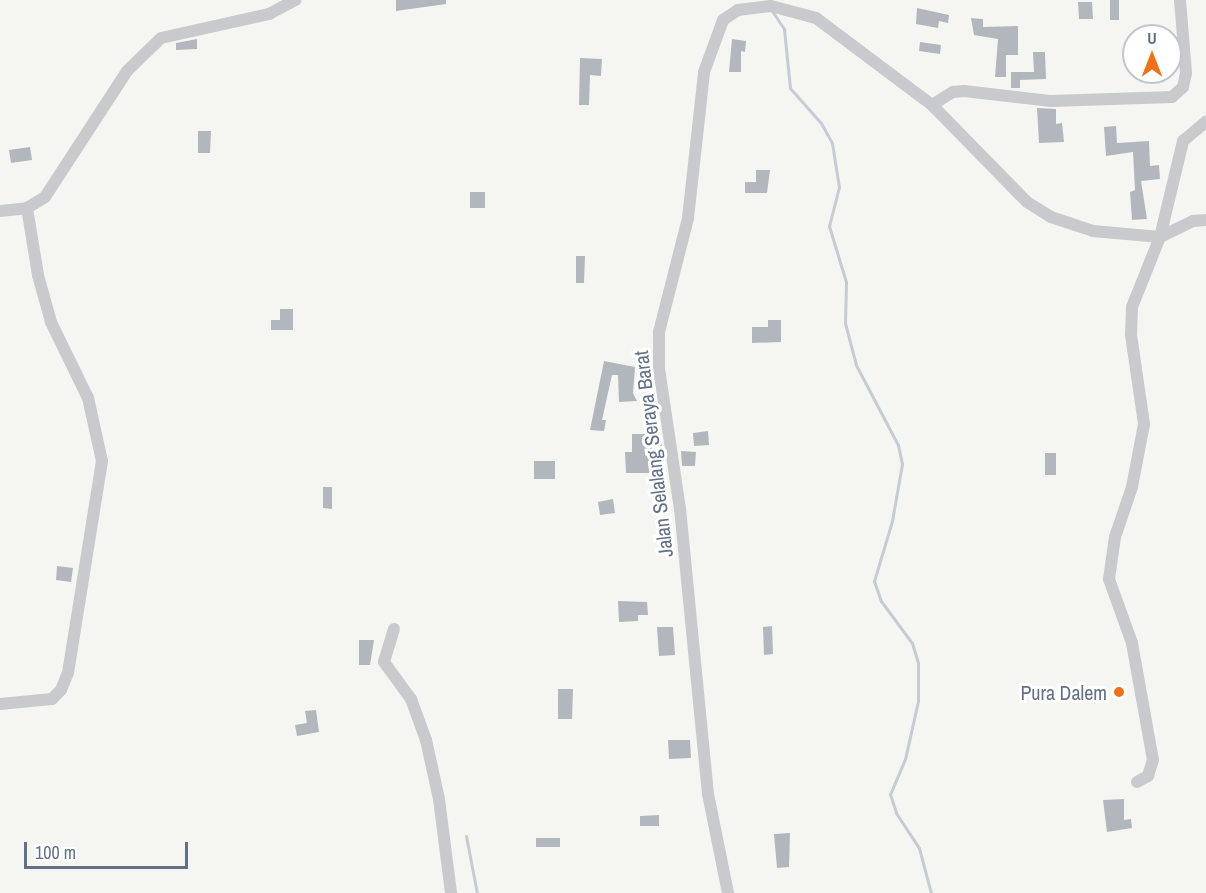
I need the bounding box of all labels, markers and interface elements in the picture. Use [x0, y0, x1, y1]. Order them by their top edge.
north arrow [1122, 24, 1182, 84]
text: U [1147, 27, 1157, 49]
street label: Jalan Selalang Seraya Barat [628, 349, 678, 559]
place label: Pura Dalem [1020, 680, 1107, 704]
marker: Pura Dalem [1112, 685, 1126, 699]
scale bar [27, 830, 190, 868]
text: 100 m [35, 840, 76, 865]

